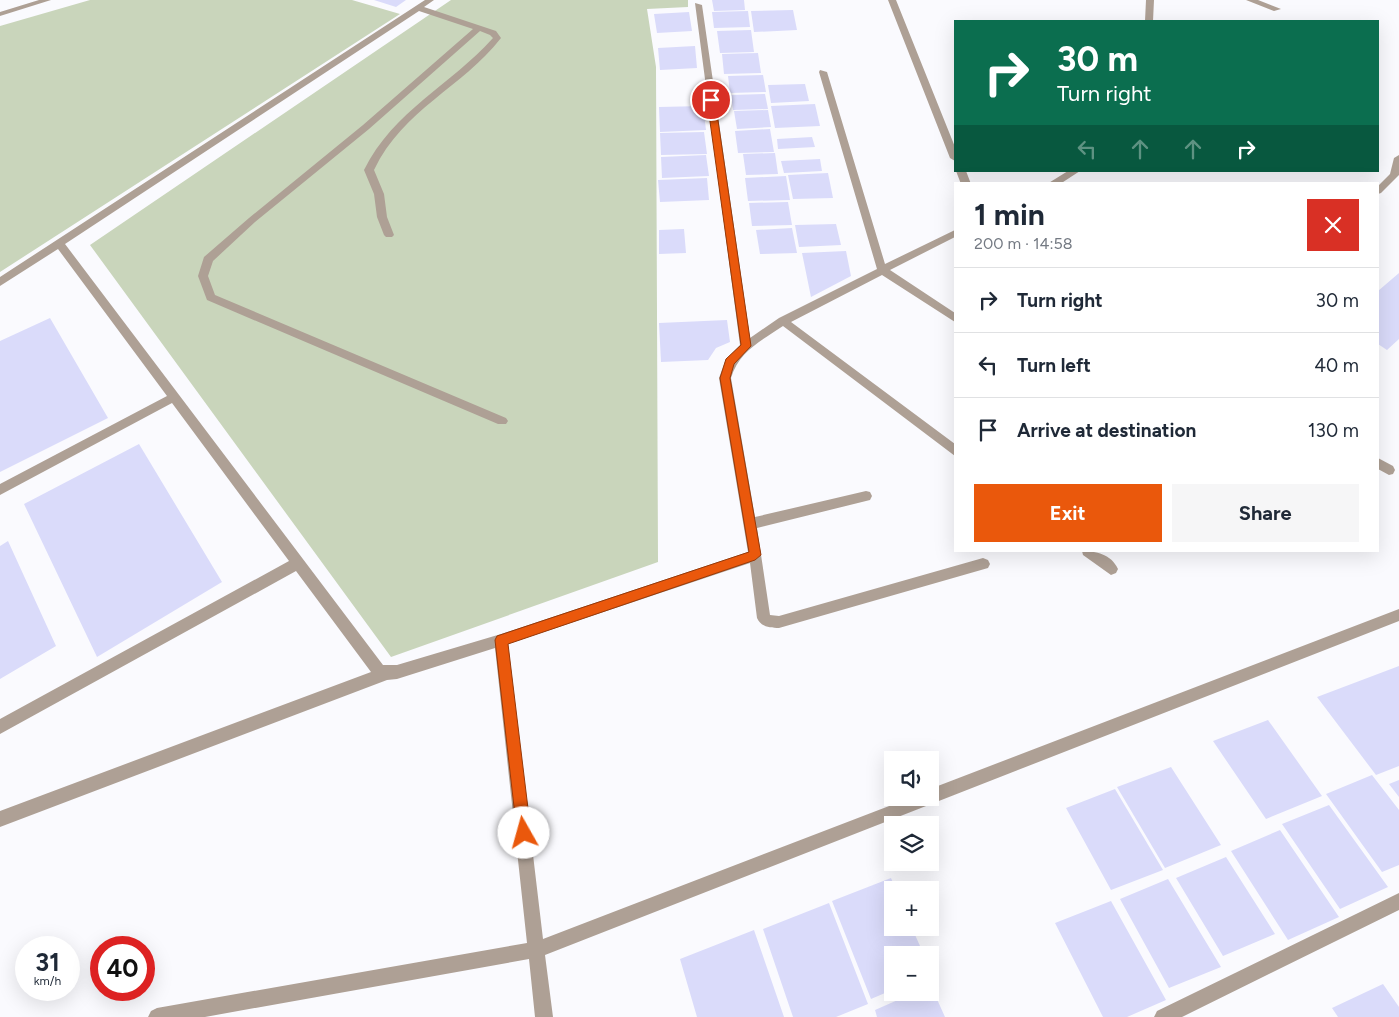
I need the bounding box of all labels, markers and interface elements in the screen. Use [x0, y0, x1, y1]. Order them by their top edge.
text: 30 m [1057, 38, 1138, 80]
icon: right [974, 40, 1039, 105]
pin [690, 79, 732, 121]
text: Turn right [1057, 80, 1152, 107]
icon: arrive [697, 86, 725, 114]
icon: left [1073, 135, 1101, 163]
icon: ahead [1126, 135, 1154, 163]
icon: ahead [1179, 135, 1207, 163]
icon: right [1232, 135, 1260, 163]
text: 1 min [974, 196, 1045, 233]
button: close [1307, 199, 1359, 251]
text: 200 m · 14:58 [974, 234, 1073, 253]
icon: right [974, 286, 1002, 314]
text: Turn right [1017, 289, 1103, 312]
text: 30 m [1316, 289, 1359, 312]
icon: left [974, 351, 1002, 379]
text: Turn left [1017, 354, 1091, 377]
text: 40 m [1314, 354, 1359, 377]
icon: arrive [974, 416, 1002, 444]
text: Arrive at destination [1017, 419, 1196, 442]
text: 130 m [1308, 419, 1359, 442]
button: Exit [974, 484, 1162, 542]
button: Share [1172, 484, 1359, 542]
map controls [884, 751, 939, 1001]
button: sound [884, 751, 939, 806]
position arrow [497, 806, 549, 858]
button: layers [884, 816, 939, 871]
button: + [884, 881, 939, 936]
speed limit sign: 40 [90, 936, 155, 1001]
button: − [884, 946, 939, 1001]
text: 31 [35, 947, 60, 977]
text: km/h [34, 974, 61, 988]

